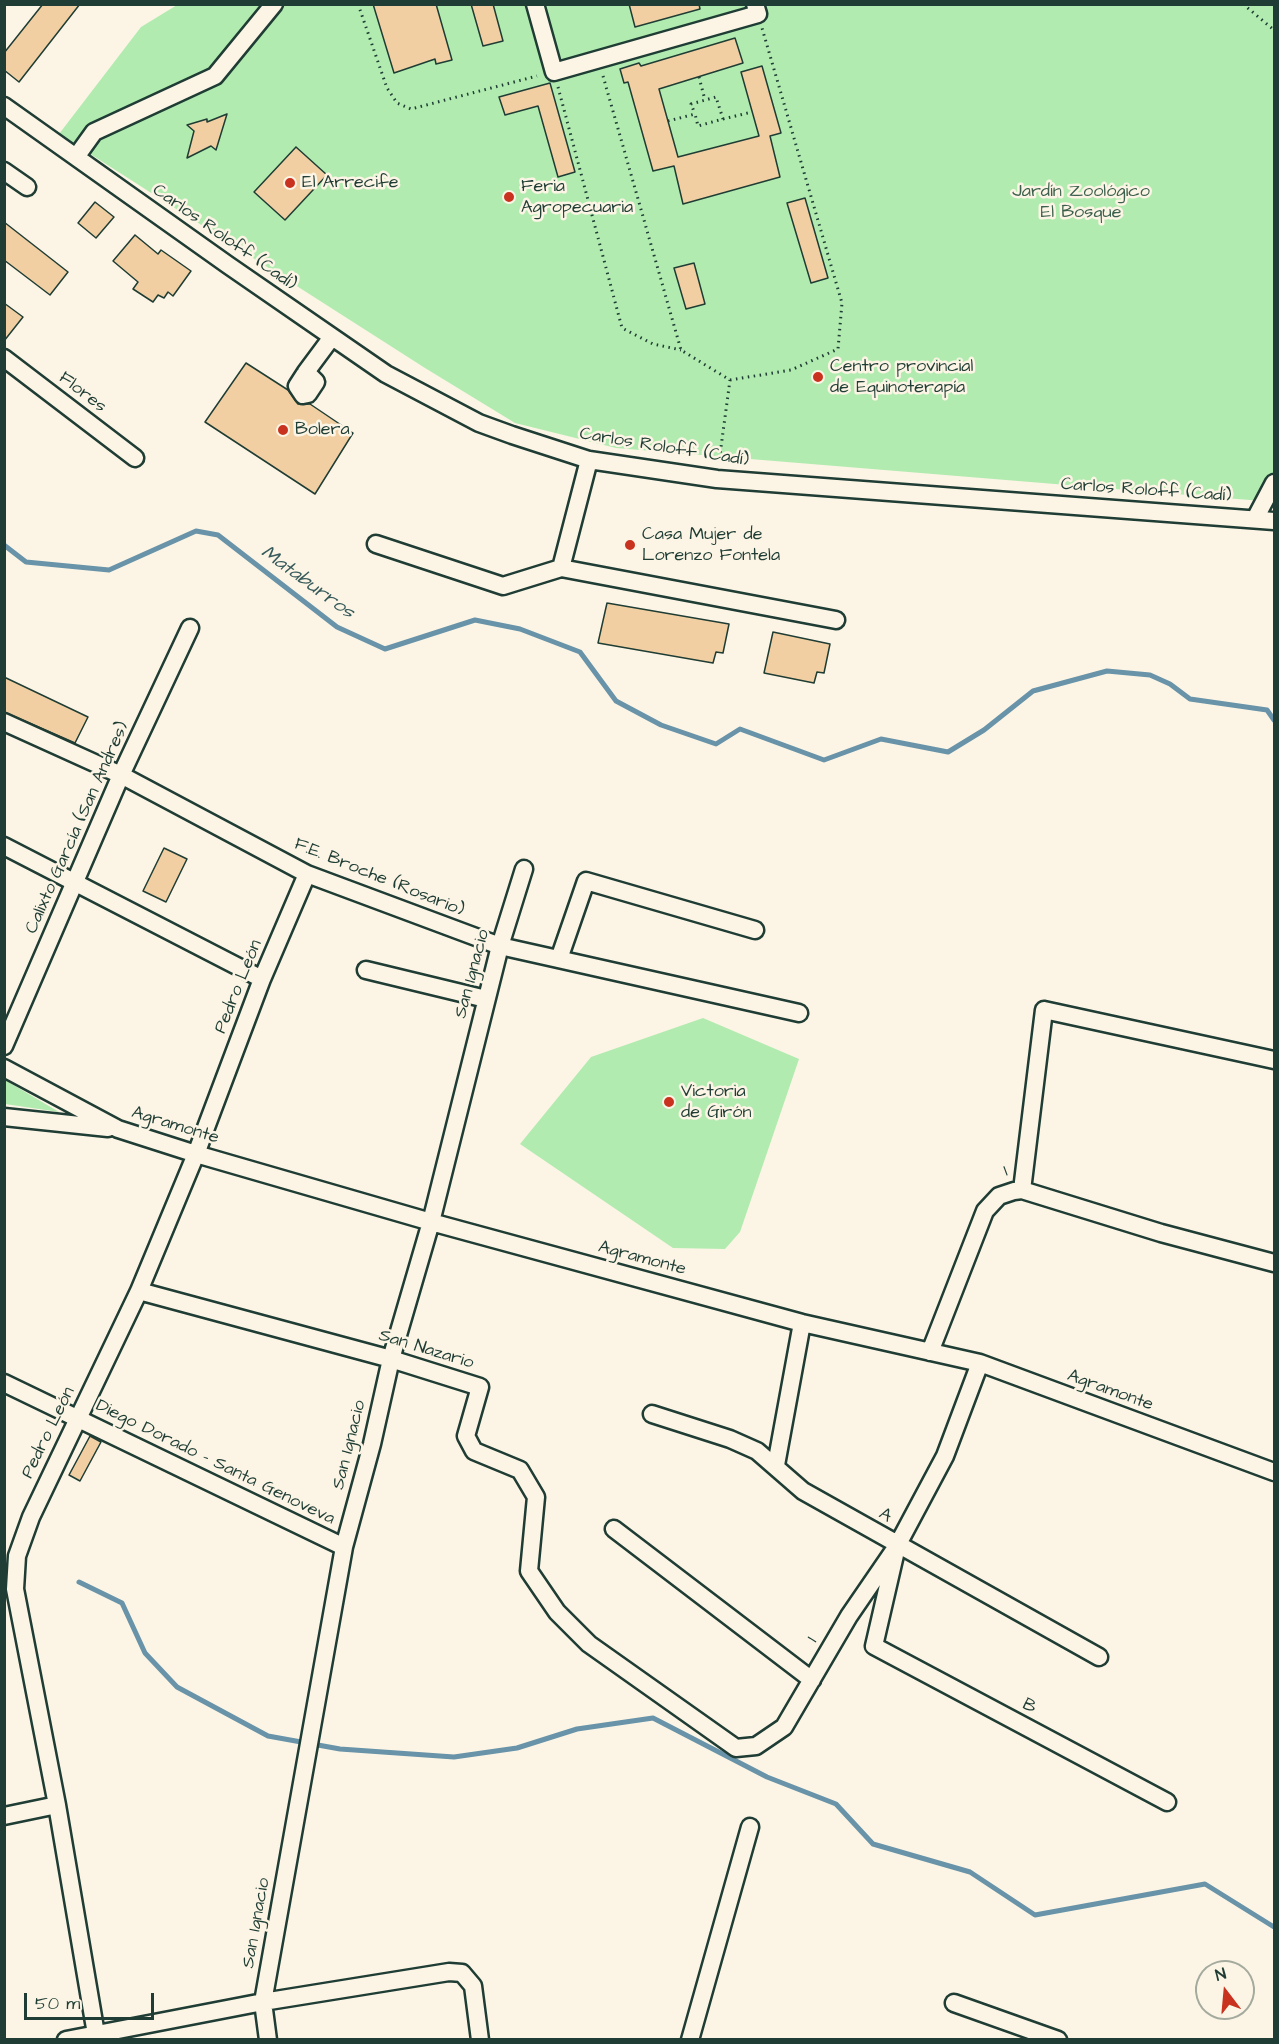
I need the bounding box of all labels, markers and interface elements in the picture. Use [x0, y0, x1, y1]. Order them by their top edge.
place label: El Arrecife [302, 172, 398, 194]
marker: El Arrecife [283, 176, 297, 190]
place label: Feria Agropecuaria [521, 176, 633, 219]
street label: Carlos Roloff (Cadí) [148, 180, 300, 296]
park label: Jardín Zoológico El Bosque [1012, 181, 1150, 224]
marker: Feria Agropecuaria [502, 190, 516, 204]
place label: Centro provincial de Equinoterapía [830, 356, 973, 398]
street label: Flores [54, 368, 110, 418]
marker: Centro provincial de Equinoterapía [811, 370, 825, 384]
place label: Bolera [295, 419, 350, 441]
marker: Bolera [276, 423, 290, 437]
street label: Carlos Roloff (Cadí) [578, 424, 750, 472]
street label: Carlos Roloff (Cadí) [1060, 474, 1232, 508]
place label: Casa Mujer de Lorenzo Fontela [642, 524, 780, 566]
marker: Casa Mujer de Lorenzo Fontela [623, 538, 637, 552]
water label: Mataburros [256, 541, 358, 625]
street label: Calixto García (San Andres) [21, 719, 135, 937]
street label: F.E. Broche (Rosario) [291, 834, 467, 922]
street label: San Ignacio [451, 927, 495, 1021]
street label: Pedro León [210, 937, 268, 1037]
place label: Victoria de Girón [681, 1081, 751, 1124]
marker: Victoria de Girón [662, 1095, 676, 1109]
street label: Agramonte [129, 1103, 221, 1149]
street label: 1 [1001, 1162, 1011, 1182]
street label: Agramonte [596, 1237, 688, 1281]
street label: San Nazario [376, 1325, 476, 1375]
street label: Agramonte [1064, 1365, 1156, 1417]
street label: Pedro León [18, 1384, 80, 1482]
street label: Diego Dorado - Santa Genoveva [92, 1396, 338, 1530]
street label: San Ignacio [328, 1398, 372, 1492]
street label: A [875, 1504, 895, 1528]
street label: 1 [803, 1634, 823, 1646]
street label: B [1018, 1694, 1040, 1720]
street label: San Ignacio [238, 1876, 276, 1970]
north arrow [1195, 1960, 1255, 2020]
text: N [1213, 1963, 1228, 1987]
scale bar [27, 1981, 158, 2019]
text: 50 m [35, 1991, 80, 2016]

